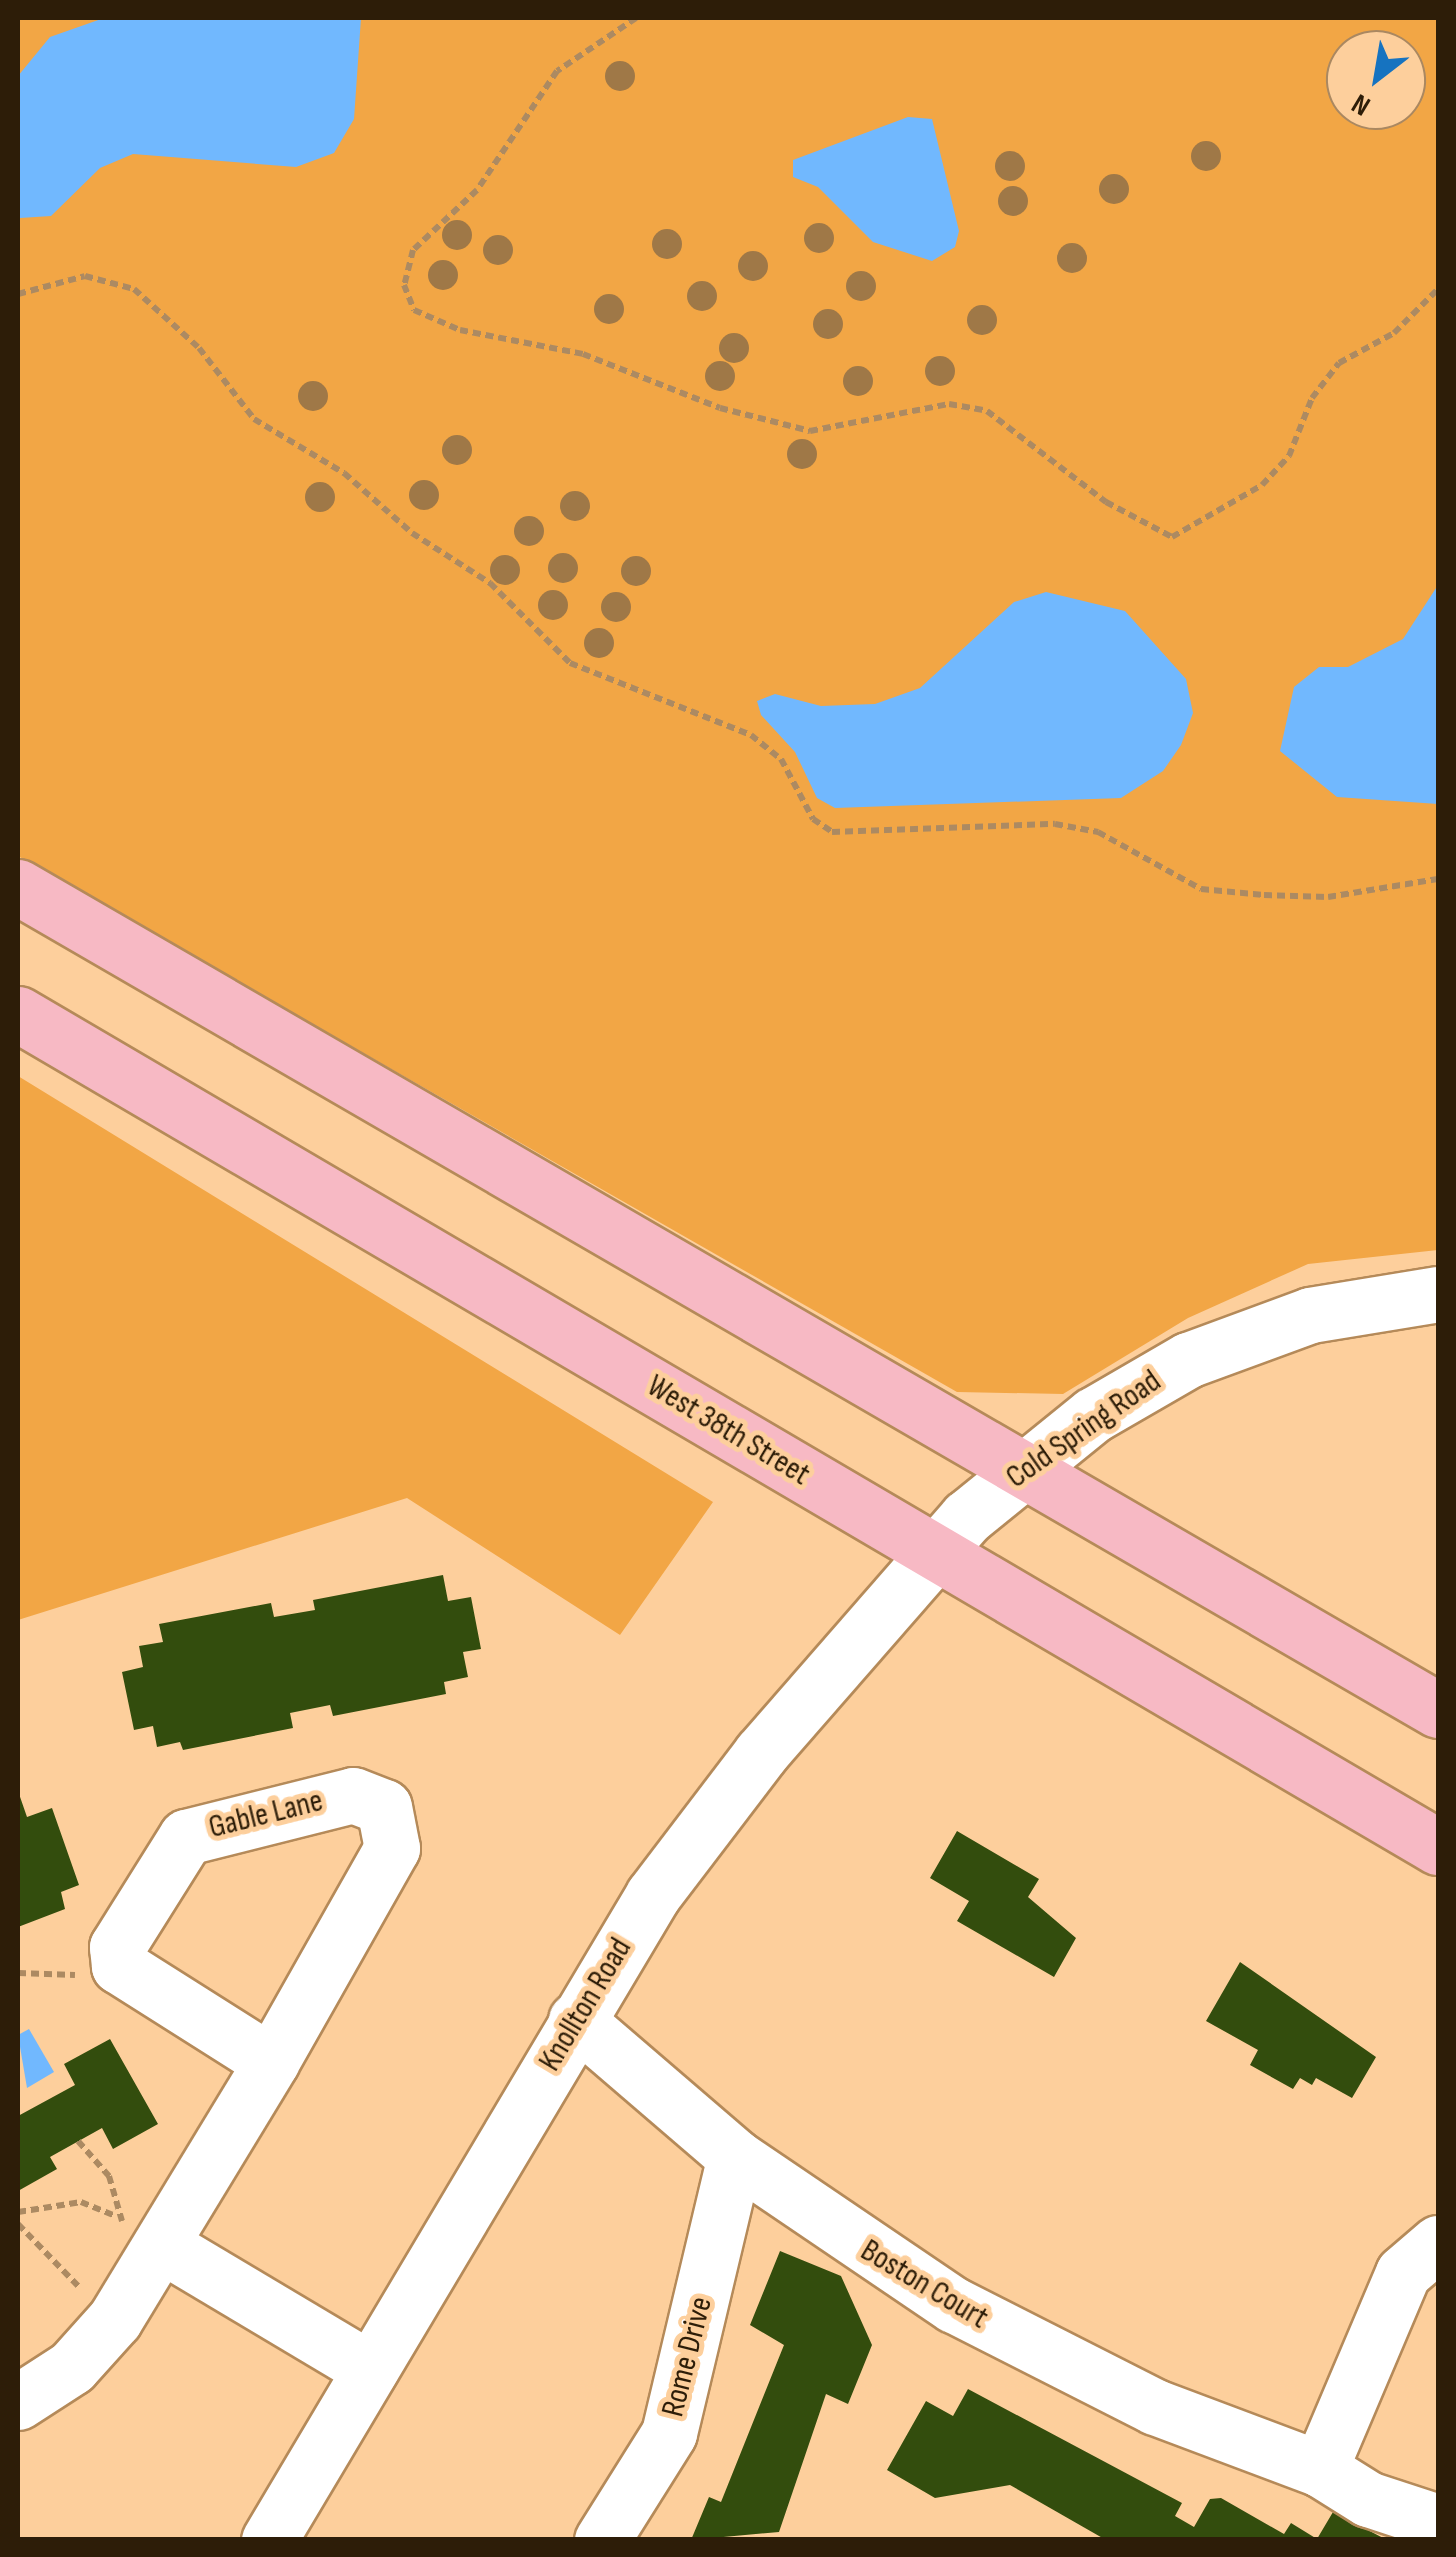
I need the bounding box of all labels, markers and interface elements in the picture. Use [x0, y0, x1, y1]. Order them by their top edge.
north arrow [1326, 30, 1426, 130]
text: N [1346, 86, 1376, 122]
street label: Cold Spring Road [999, 1363, 1169, 1497]
street label: West 38th Street [640, 1367, 816, 1495]
street label: Gable Lane [205, 1782, 327, 1848]
street label: Knollton Road [531, 1932, 641, 2078]
street label: Boston Court [853, 2232, 995, 2338]
street label: Rome Drive [655, 2293, 721, 2421]

